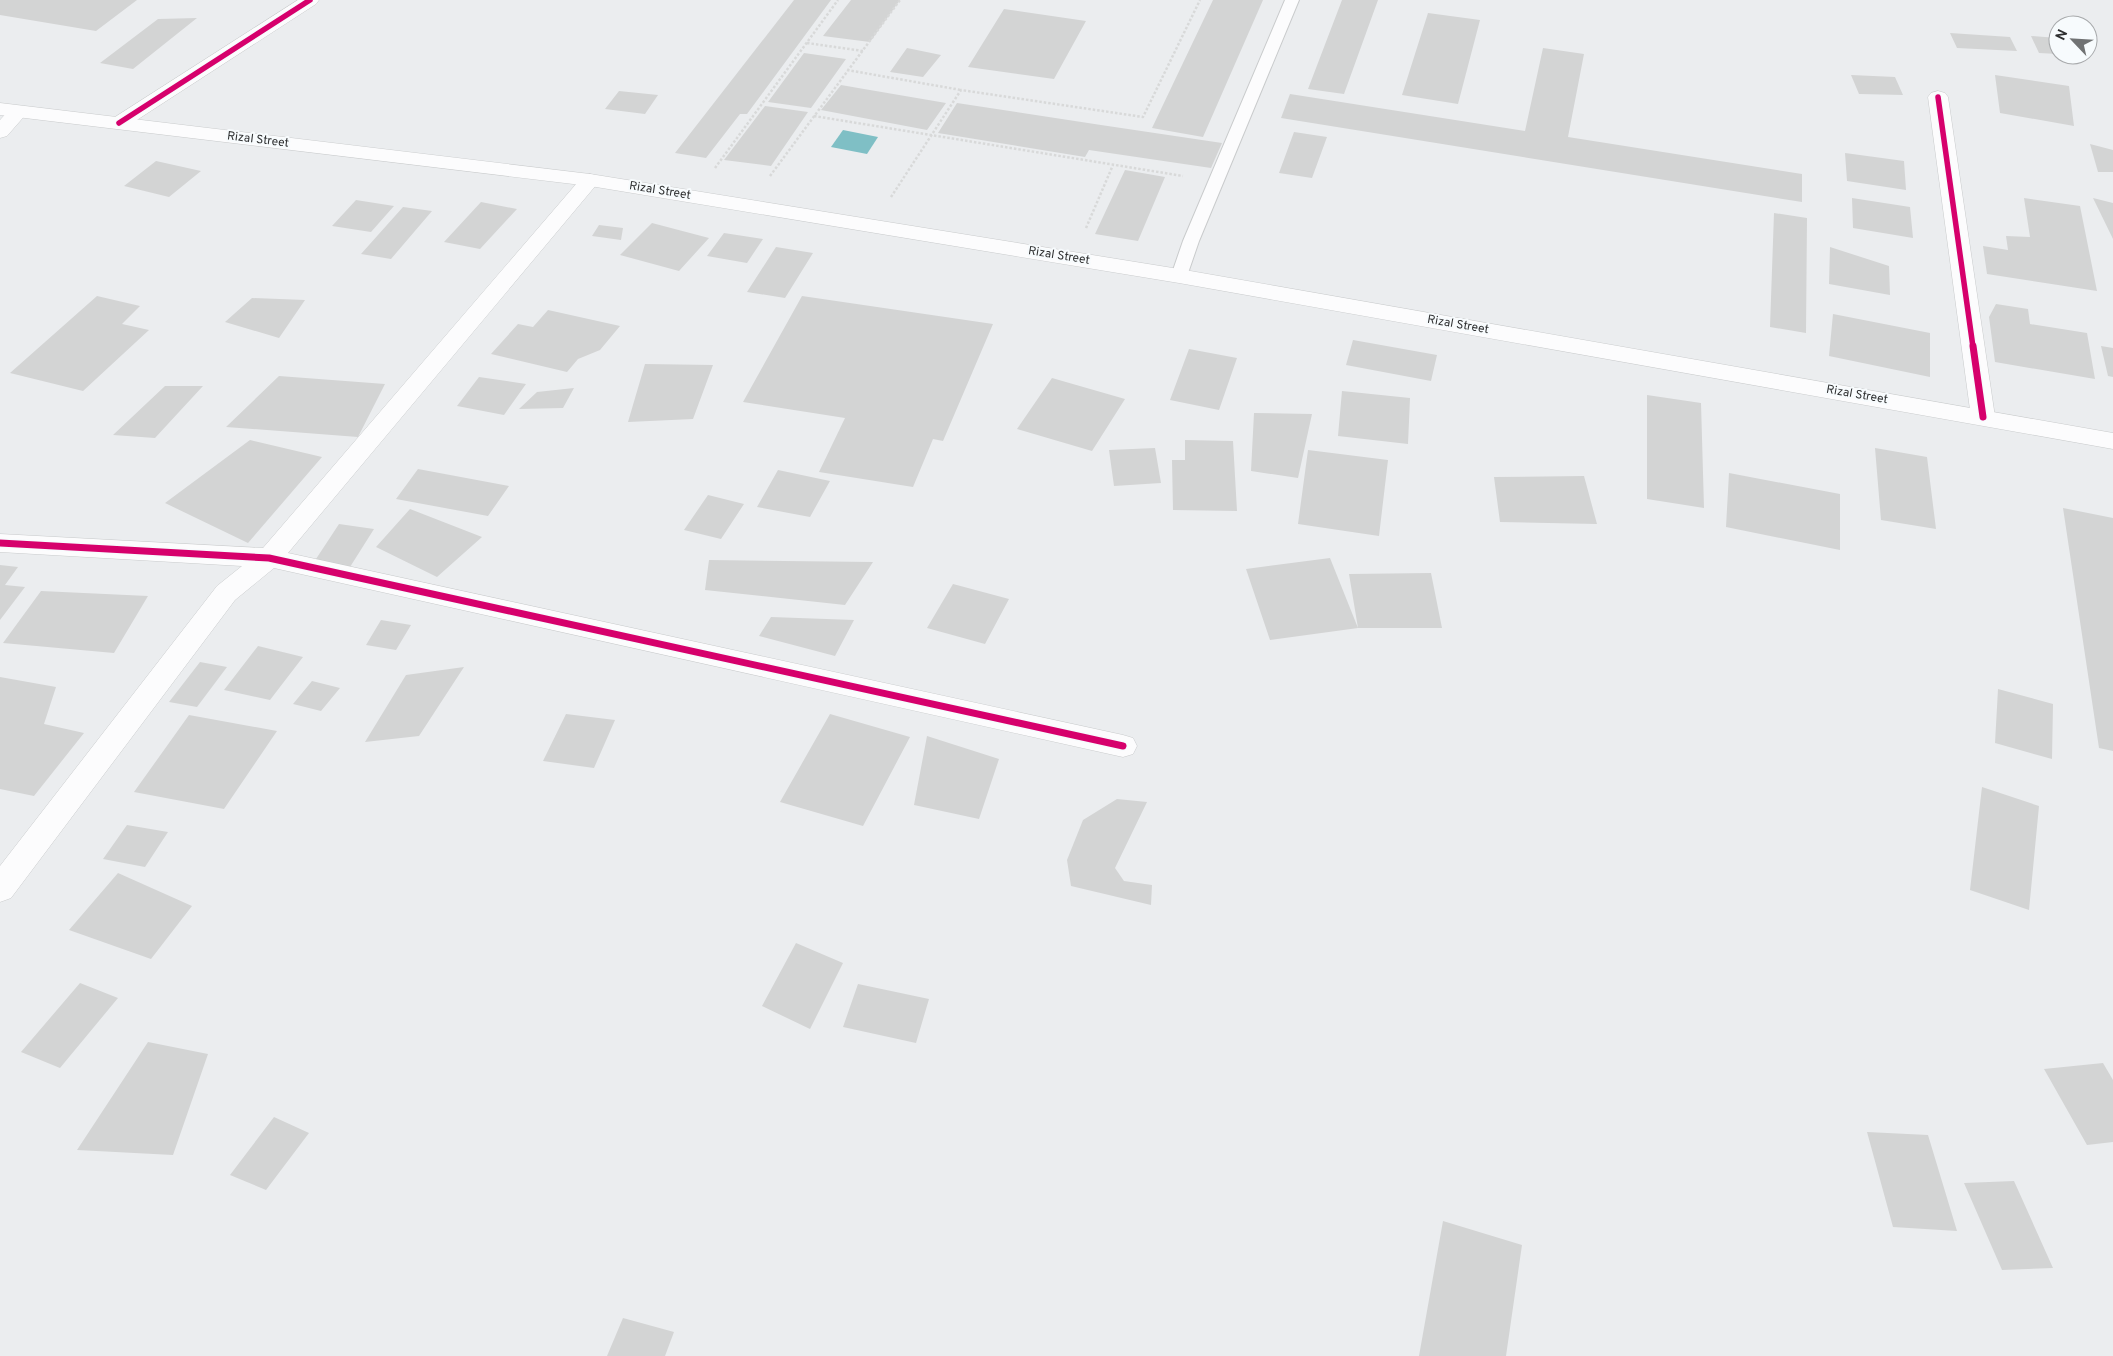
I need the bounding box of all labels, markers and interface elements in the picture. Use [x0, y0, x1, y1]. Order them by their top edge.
north arrow [2048, 15, 2098, 65]
text: N [2053, 27, 2072, 43]
street label: Rizal Street [226, 128, 290, 152]
street label: Rizal Street [628, 178, 692, 204]
street label: Rizal Street [1027, 243, 1091, 269]
street label: Rizal Street [1426, 312, 1490, 338]
street label: Rizal Street [1825, 382, 1889, 408]

